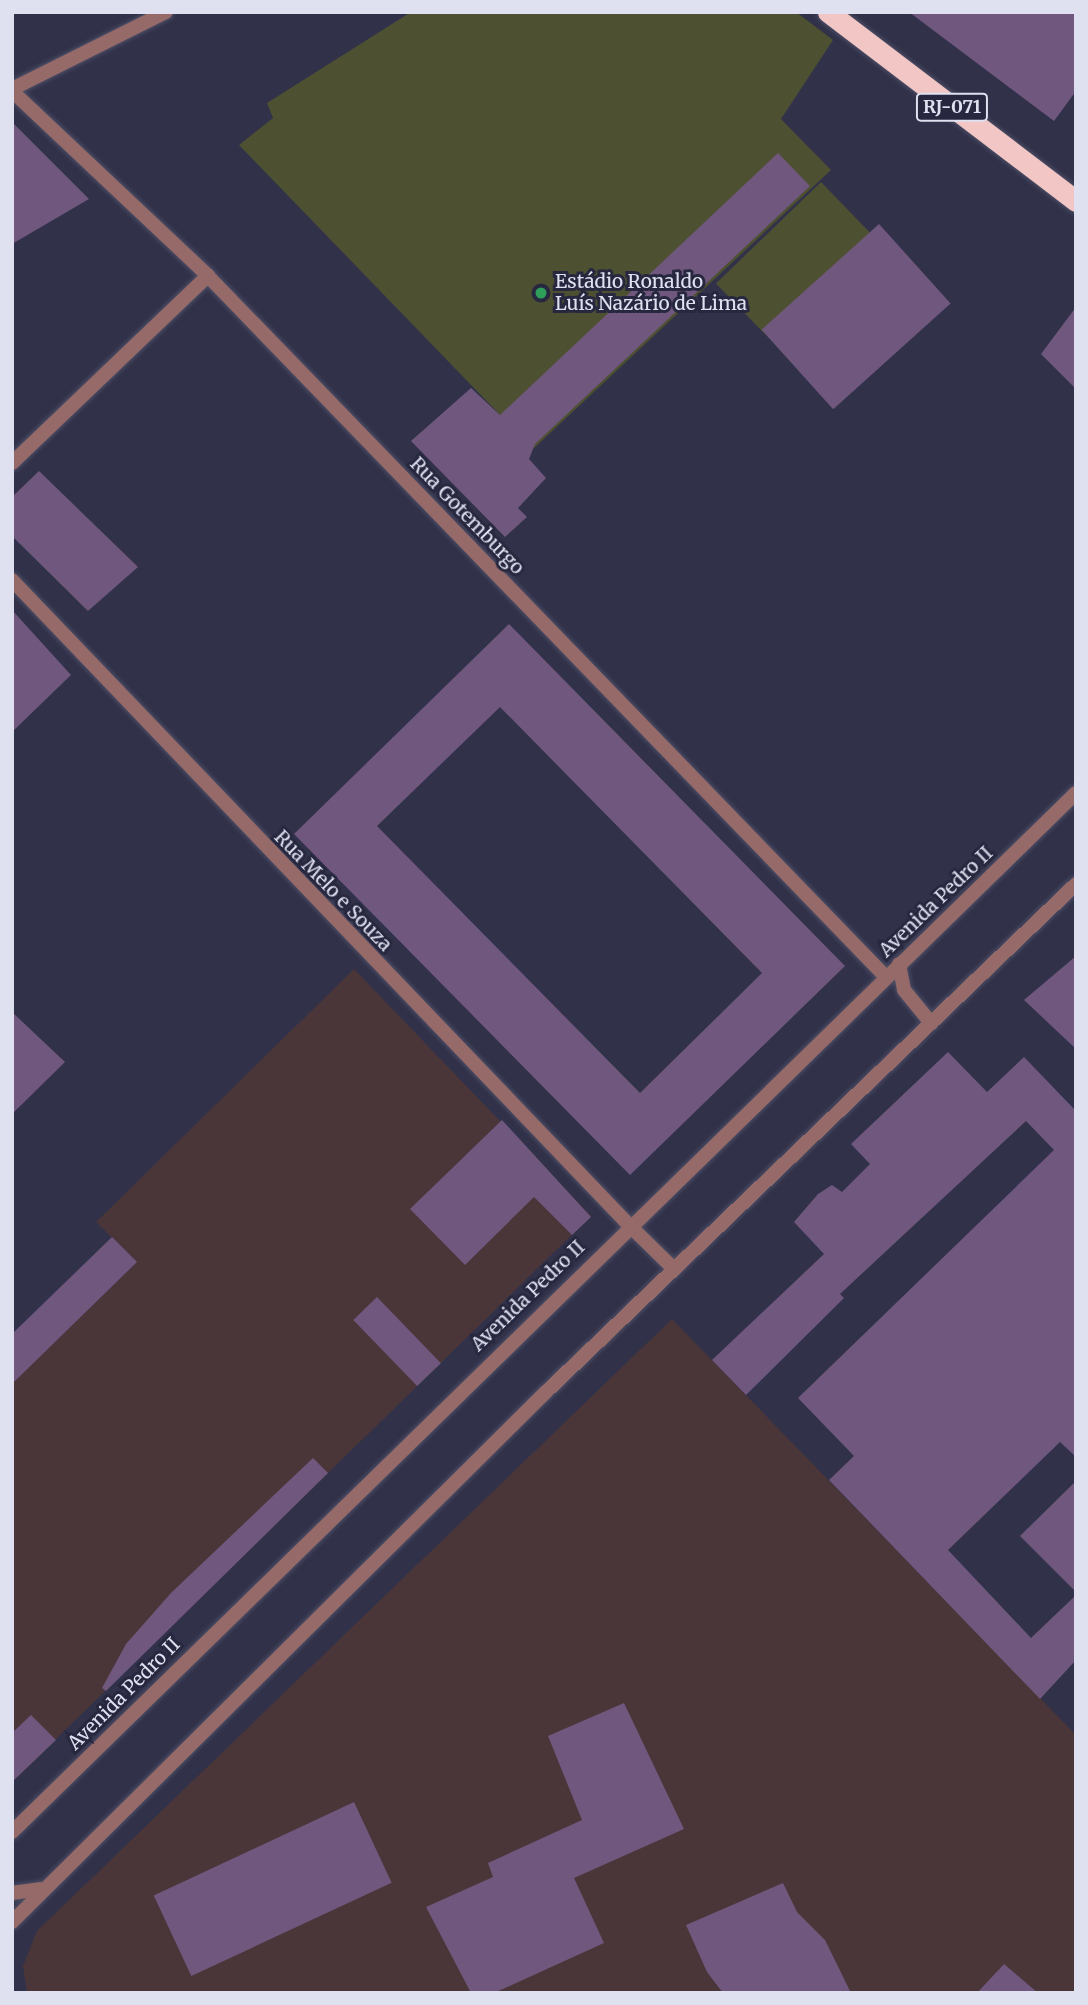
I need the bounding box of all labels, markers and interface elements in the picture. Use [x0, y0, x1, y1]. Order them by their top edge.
road number: RJ-071 [915, 92, 989, 122]
place label: Estádio Ronaldo Luís Nazário de Lima [555, 271, 747, 315]
marker: Estádio Ronaldo Luís Nazário de Lima [533, 285, 549, 301]
street label: Rua Gotemburgo [405, 453, 529, 579]
street label: Rua Melo e Souza [269, 826, 397, 956]
street label: Avenida Pedro II [874, 842, 998, 962]
street label: Avenida Pedro II [466, 1236, 590, 1356]
street label: Avenida Pedro II [63, 1633, 185, 1755]

